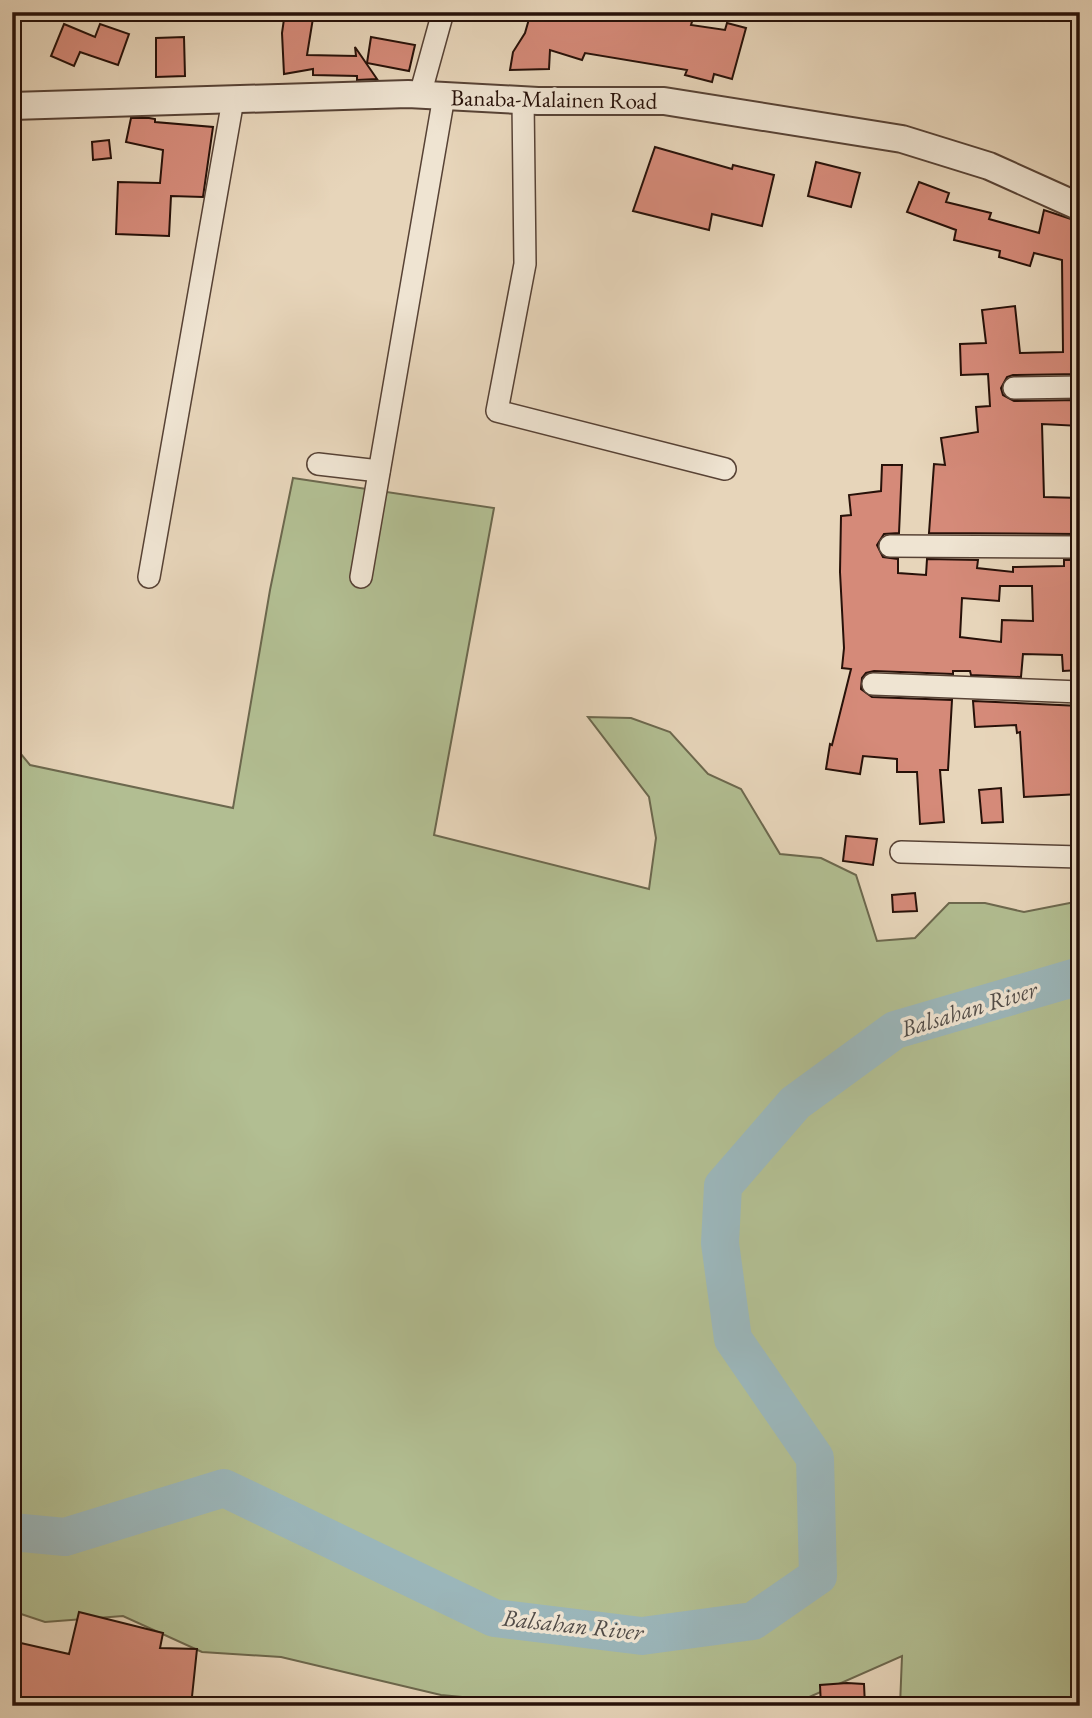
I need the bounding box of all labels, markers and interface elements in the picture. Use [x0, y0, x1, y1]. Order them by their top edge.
street label: Banaba-Malainen Road [450, 82, 658, 116]
water label: Balsahan River [896, 973, 1043, 1044]
water label: Balsahan River [500, 1602, 647, 1647]

